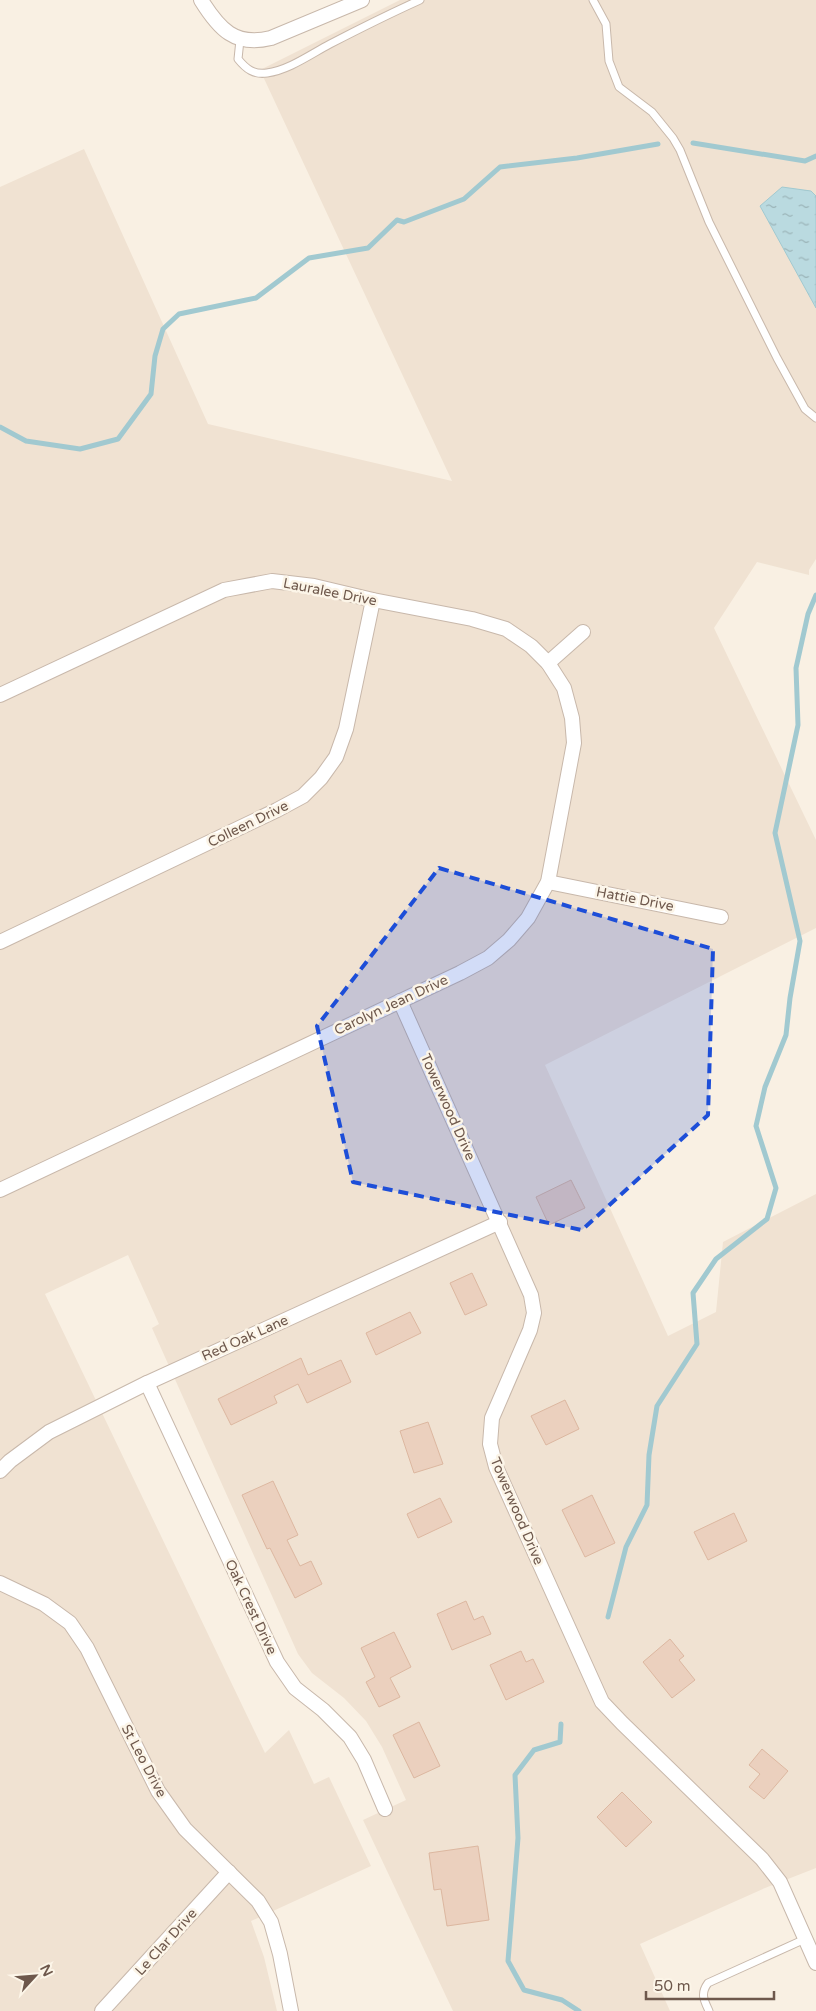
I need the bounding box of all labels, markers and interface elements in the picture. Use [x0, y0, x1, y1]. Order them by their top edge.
street label: Lauralee Drive [282, 575, 378, 609]
street label: Colleen Drive [205, 797, 291, 851]
street label: Hattie Drive [595, 883, 675, 915]
street label: Carolyn Jean Drive [331, 971, 451, 1039]
street label: Towerwood Drive [417, 1051, 479, 1163]
street label: Red Oak Lane [199, 1311, 291, 1365]
street label: Towerwood Drive [487, 1455, 547, 1567]
street label: Oak Crest Drive [221, 1557, 281, 1657]
street label: St Leo Drive [118, 1722, 170, 1800]
street label: Le Clar Drive [132, 1905, 201, 1979]
north arrow [10, 1951, 60, 2001]
text: N [36, 1962, 56, 1979]
scale bar [646, 1968, 774, 2000]
text: 50 m [654, 1977, 691, 1995]

